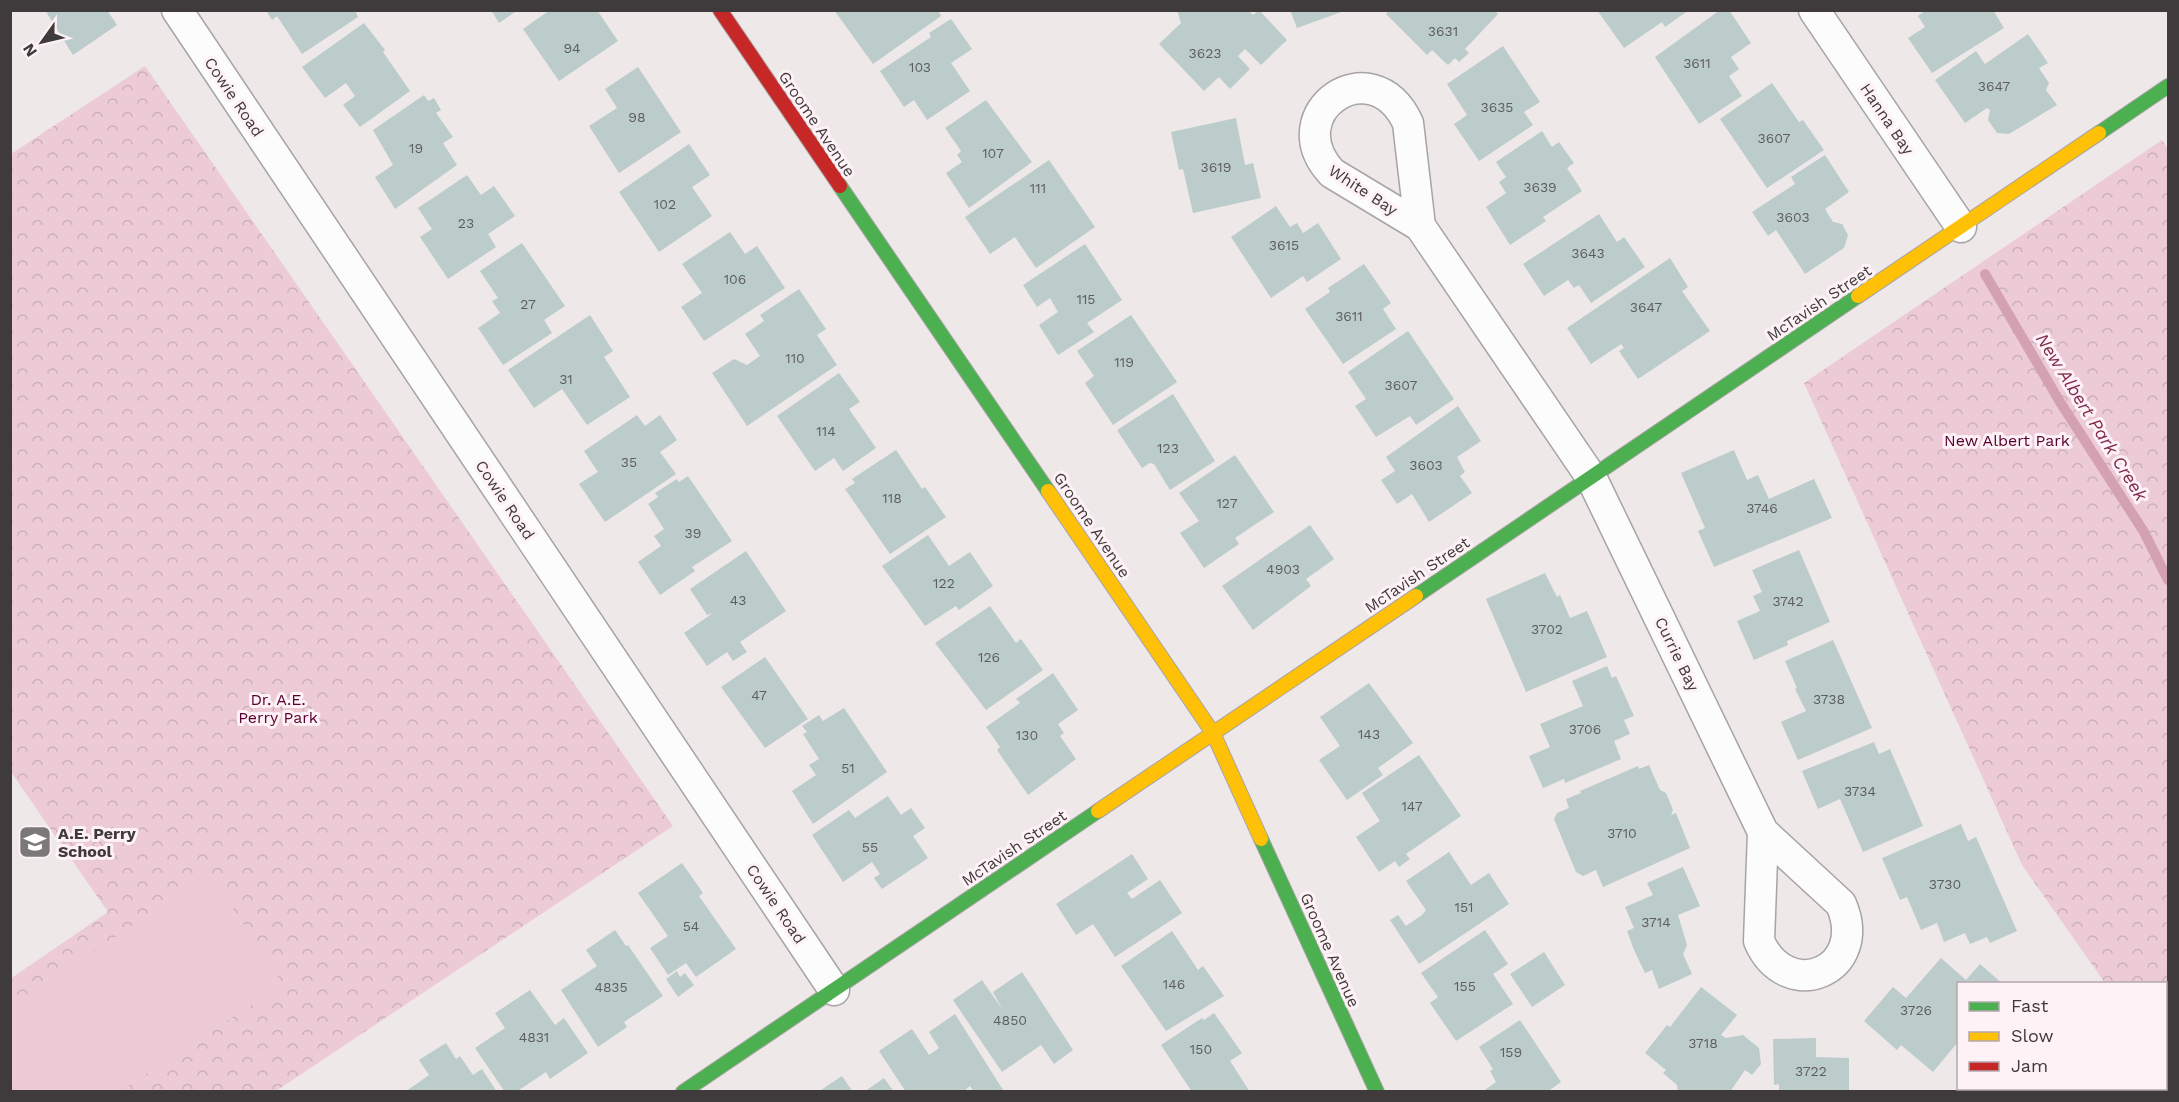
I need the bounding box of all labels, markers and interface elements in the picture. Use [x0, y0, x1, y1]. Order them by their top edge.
north arrow [12, 12, 72, 72]
house number: 3631 [1428, 23, 1458, 39]
text: N [19, 40, 41, 60]
house number: 94 [563, 40, 581, 56]
house number: 3623 [1189, 45, 1222, 61]
street label: Cowie Road [200, 54, 268, 140]
house number: 3611 [1683, 55, 1711, 71]
house number: 103 [909, 59, 931, 75]
street label: Groome Avenue [775, 68, 859, 180]
house number: 3647 [1978, 78, 2010, 94]
street label: Hanna Bay [1856, 80, 1918, 159]
house number: 3635 [1481, 99, 1513, 115]
house number: 98 [628, 109, 646, 125]
house number: 3607 [1758, 130, 1791, 146]
house number: 19 [409, 140, 423, 156]
house number: 107 [982, 145, 1004, 161]
house number: 3619 [1201, 159, 1231, 175]
street label: White Bay [1325, 161, 1402, 220]
house number: 3639 [1523, 179, 1557, 195]
house number: 111 [1030, 180, 1046, 196]
house number: 102 [654, 196, 676, 212]
house number: 3603 [1776, 209, 1810, 225]
house number: 23 [458, 215, 474, 231]
house number: 3615 [1269, 237, 1299, 253]
house number: 3643 [1571, 245, 1605, 261]
street label: McTavish Street [1763, 261, 1875, 345]
house number: 106 [724, 271, 746, 287]
house number: 115 [1076, 291, 1096, 307]
house number: 27 [520, 296, 536, 312]
house number: 3647 [1630, 299, 1662, 315]
house number: 3611 [1335, 308, 1363, 324]
water label: New Albert Park Creek [2032, 329, 2153, 506]
house number: 110 [785, 350, 805, 366]
house number: 119 [1114, 354, 1134, 370]
house number: 31 [559, 371, 573, 387]
house number: 3607 [1385, 377, 1418, 393]
house number: 114 [816, 423, 836, 439]
park label: New Albert Park [1944, 431, 2070, 450]
house number: 123 [1157, 440, 1179, 456]
house number: 35 [621, 454, 637, 470]
street label: Cowie Road [471, 457, 539, 543]
house number: 3603 [1409, 457, 1443, 473]
street label: Groome Avenue [1050, 469, 1134, 581]
house number: 118 [882, 490, 902, 506]
house number: 127 [1216, 495, 1238, 511]
house number: 3746 [1746, 500, 1778, 516]
house number: 39 [685, 525, 701, 541]
street label: McTavish Street [1361, 533, 1473, 617]
house number: 4903 [1266, 561, 1300, 577]
house number: 122 [933, 575, 955, 591]
house number: 43 [730, 592, 746, 608]
house number: 3742 [1772, 593, 1804, 609]
street label: Currie Bay [1651, 614, 1703, 695]
house number: 3702 [1531, 621, 1563, 637]
house number: 126 [978, 649, 1000, 665]
house number: 47 [751, 687, 767, 703]
park label: Dr. A.E. Perry Park [238, 690, 318, 727]
house number: 3738 [1813, 691, 1845, 707]
house number: 3706 [1569, 721, 1601, 737]
house number: 143 [1358, 726, 1380, 742]
house number: 130 [1016, 727, 1038, 743]
house number: 51 [841, 760, 855, 776]
house number: 3734 [1844, 783, 1876, 799]
house number: 147 [1401, 798, 1423, 814]
street label: McTavish Street [958, 806, 1070, 890]
school or university icon: A.E. Perry School [17, 824, 53, 860]
place label: A.E. Perry School [58, 824, 137, 861]
house number: 3710 [1607, 825, 1637, 841]
house number: 55 [862, 839, 878, 855]
street label: Cowie Road [742, 861, 810, 947]
house number: 3730 [1929, 876, 1961, 892]
street label: Groome Avenue [1296, 890, 1364, 1010]
house number: 151 [1454, 899, 1474, 915]
house number: 3714 [1641, 914, 1671, 930]
house number: 54 [683, 918, 699, 934]
house number: 146 [1163, 976, 1185, 992]
house number: 155 [1454, 978, 1476, 994]
house number: 4835 [594, 979, 628, 995]
legend [1957, 982, 2167, 1090]
text: Fast [2011, 995, 2049, 1016]
house number: 3726 [1900, 1002, 1932, 1018]
house number: 4850 [993, 1012, 1027, 1028]
text: Slow [2011, 1025, 2054, 1046]
house number: 4831 [519, 1029, 549, 1045]
house number: 3718 [1688, 1035, 1718, 1051]
house number: 150 [1190, 1041, 1212, 1057]
house number: 159 [1500, 1044, 1522, 1060]
text: Jam [2011, 1055, 2048, 1076]
house number: 3722 [1795, 1063, 1827, 1079]

